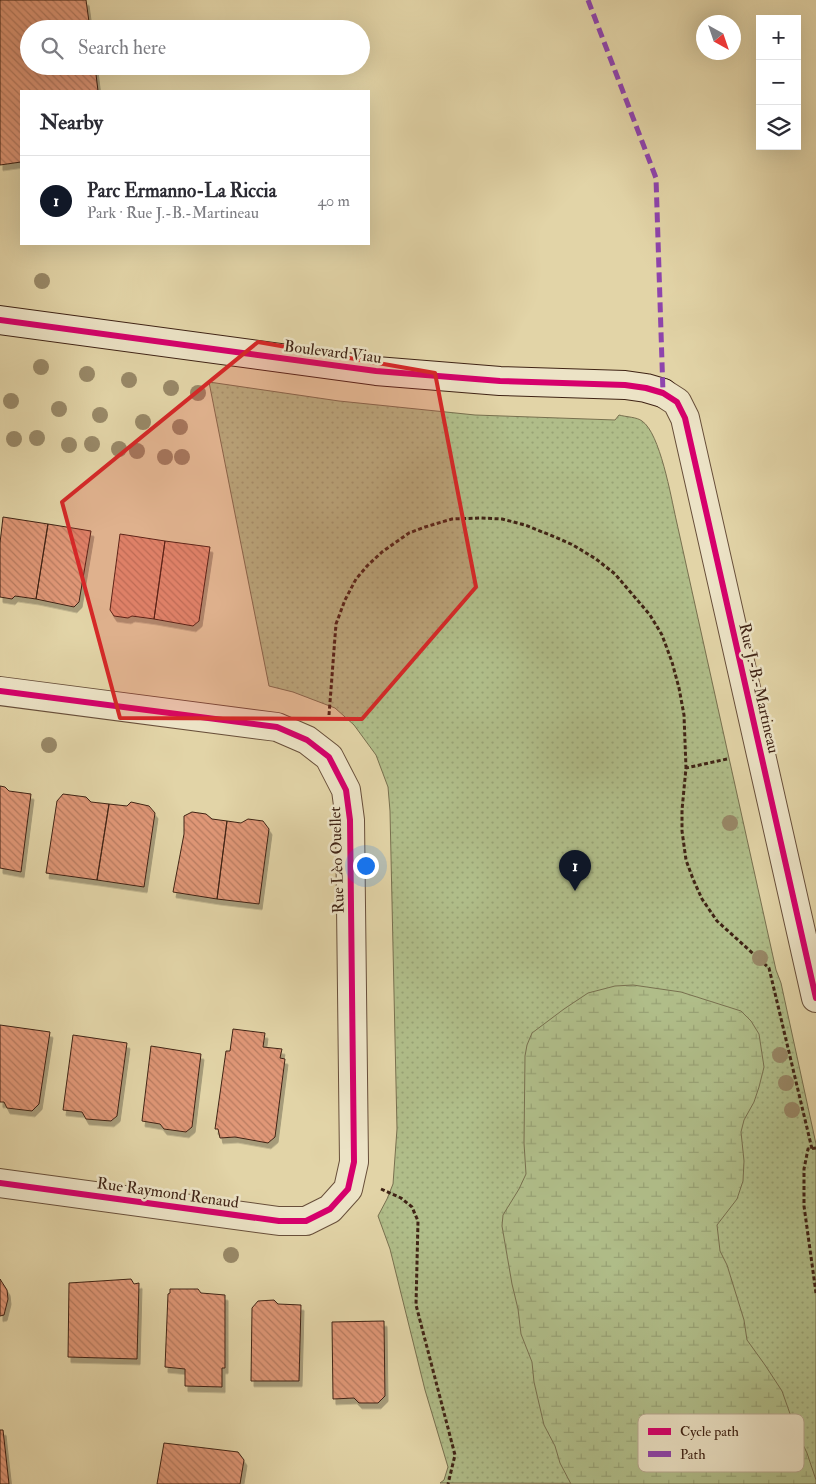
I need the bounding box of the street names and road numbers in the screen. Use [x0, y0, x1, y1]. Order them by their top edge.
street label: Boulevard Viau [283, 336, 383, 368]
street label: Rue J.-B.-Martineau [733, 621, 784, 756]
street label: Rue Lèo Ouellet [325, 806, 349, 914]
street label: Rue Raymond Renaud [96, 1173, 240, 1213]

